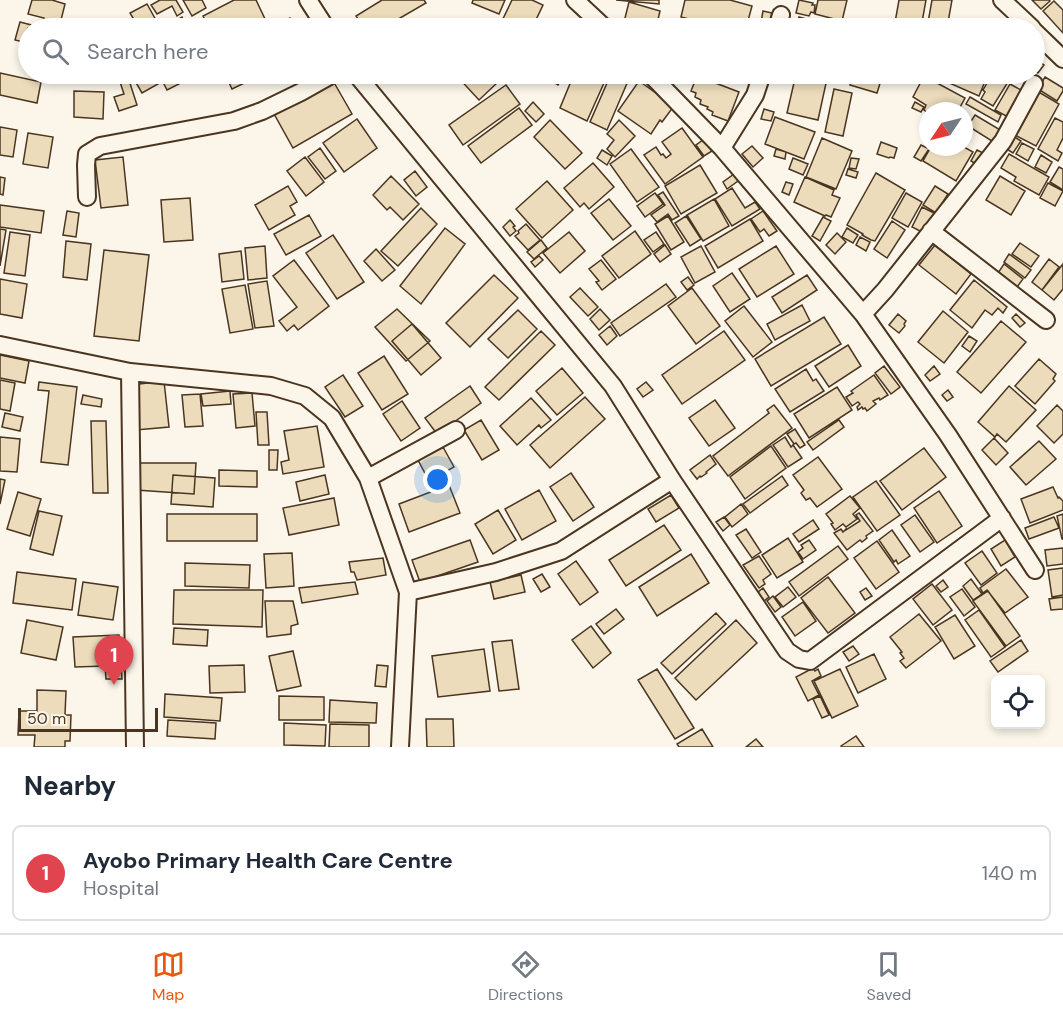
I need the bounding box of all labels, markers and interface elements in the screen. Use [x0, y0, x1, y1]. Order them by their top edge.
search box [18, 18, 1045, 84]
icon: search [39, 35, 72, 68]
text: Search here [87, 37, 208, 66]
north arrow [919, 102, 973, 156]
your location [423, 465, 452, 494]
pin: 1 [94, 636, 134, 685]
map controls [991, 675, 1045, 729]
button: locate [991, 675, 1045, 729]
scale bar [18, 705, 158, 732]
text: 50 m [27, 708, 66, 729]
text: Nearby [24, 769, 116, 803]
text: Ayobo Primary Health Care Centre [83, 846, 453, 875]
text: 1 [42, 860, 49, 886]
text: 140 m [982, 860, 1037, 886]
text: Hospital [83, 875, 159, 901]
tab: Map [152, 948, 185, 1005]
tab: Directions [488, 948, 563, 1005]
tab: Saved [867, 948, 911, 1005]

